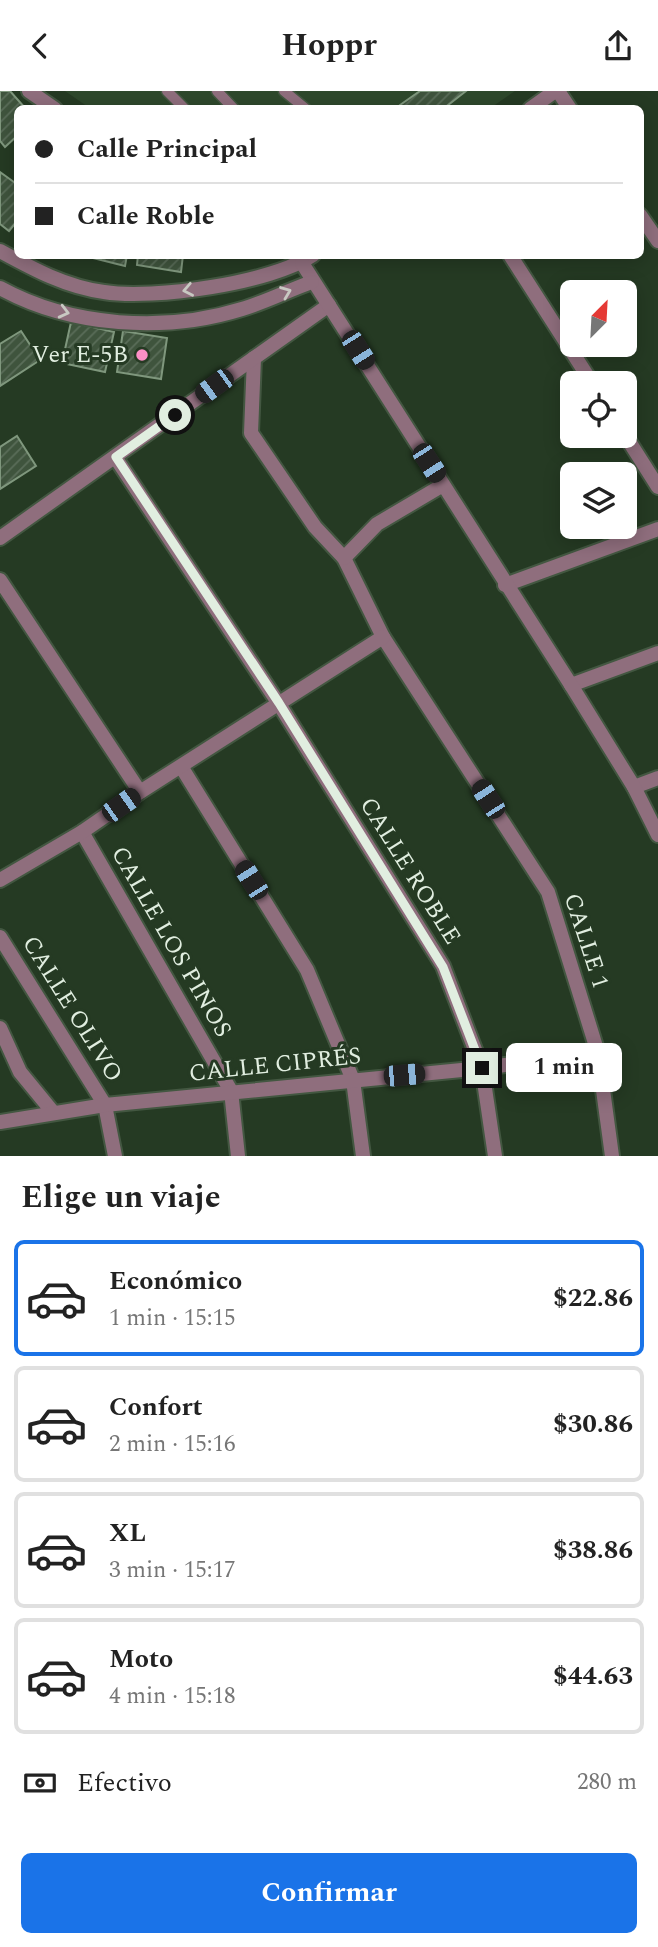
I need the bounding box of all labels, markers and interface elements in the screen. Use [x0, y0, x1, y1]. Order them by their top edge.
text: Hoppr [281, 21, 377, 70]
icon: back [21, 27, 59, 65]
icon: share [599, 27, 637, 65]
text: Calle Principal [77, 129, 257, 169]
text: Calle Roble [77, 196, 215, 236]
north arrow [560, 280, 637, 357]
map controls [560, 280, 637, 539]
one-way arrow [182, 282, 194, 297]
one-way arrow [279, 286, 291, 300]
one-way arrow [57, 304, 69, 318]
car [338, 327, 379, 373]
place label: Ver E-5B [32, 337, 128, 373]
marker: Ver E-5B [134, 347, 150, 363]
car [191, 365, 238, 407]
button: locate [560, 371, 637, 448]
route start [159, 399, 191, 431]
car [409, 440, 450, 486]
button: layers [560, 462, 637, 539]
car [468, 776, 509, 822]
car [98, 784, 145, 826]
street label: CALLE ROBLE [350, 790, 470, 952]
street label: CALLE LOS PINOS [101, 840, 241, 1044]
car [231, 857, 272, 903]
street label: CALLE 1 [554, 889, 618, 993]
street label: CALLE OLIVO [13, 929, 131, 1089]
street label: CALLE CIPRÉS [187, 1038, 363, 1092]
callout: 1 min [506, 1044, 622, 1093]
text: 1 min [533, 1050, 595, 1085]
route end [466, 1052, 498, 1084]
car [383, 1063, 426, 1087]
text: Elige un viaje [21, 1173, 221, 1222]
text: Económico [109, 1261, 242, 1301]
icon: car [25, 1267, 88, 1330]
text: $22.86 [553, 1278, 633, 1318]
text: 1 min · 15:15 [109, 1301, 236, 1336]
text: Confort [109, 1387, 203, 1427]
icon: car [25, 1393, 88, 1456]
text: $30.86 [553, 1404, 633, 1444]
text: 2 min · 15:16 [109, 1427, 236, 1462]
text: XL [109, 1513, 146, 1553]
icon: car [25, 1519, 88, 1582]
text: $38.86 [553, 1530, 633, 1570]
text: 3 min · 15:17 [109, 1553, 236, 1588]
text: Moto [109, 1639, 173, 1679]
icon: car [25, 1645, 88, 1708]
text: $44.63 [553, 1656, 633, 1696]
text: 4 min · 15:18 [109, 1679, 236, 1714]
text: Efectivo [77, 1763, 172, 1803]
icon: cash [21, 1764, 59, 1802]
text: 280 m [577, 1765, 637, 1800]
button: Confirmar [21, 1853, 637, 1933]

